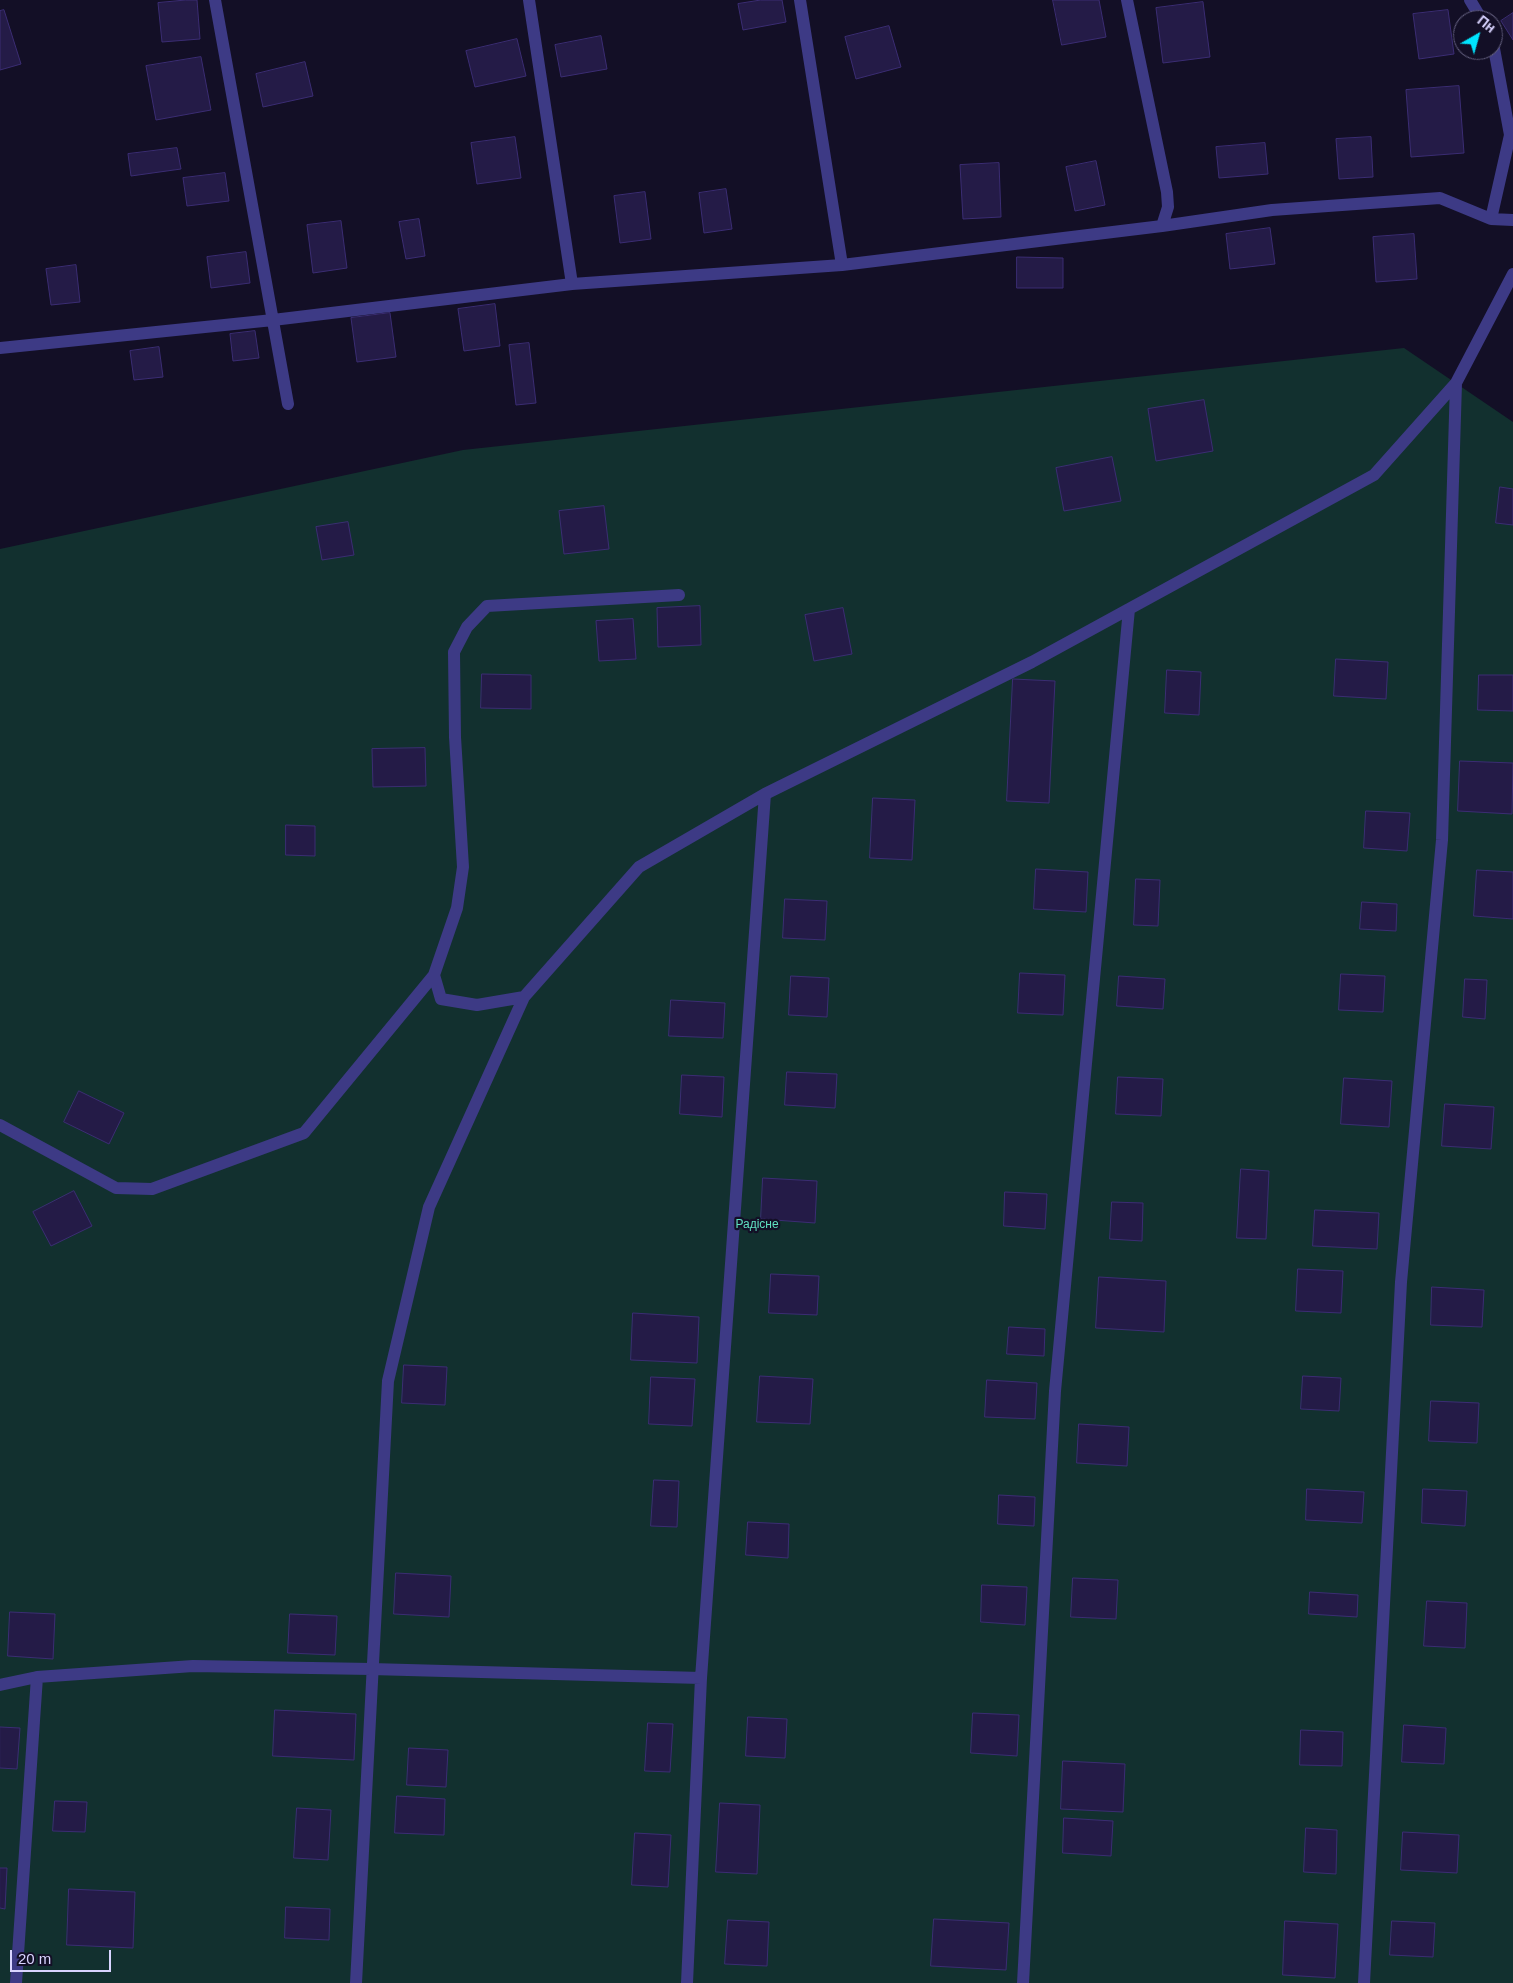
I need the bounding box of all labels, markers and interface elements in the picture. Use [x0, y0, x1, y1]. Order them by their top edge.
north arrow [1453, 10, 1503, 60]
text: Пн [1474, 12, 1499, 36]
park label: Радісне [735, 1218, 779, 1232]
scale bar [12, 1940, 114, 1972]
text: 20 m [18, 1950, 51, 1967]

